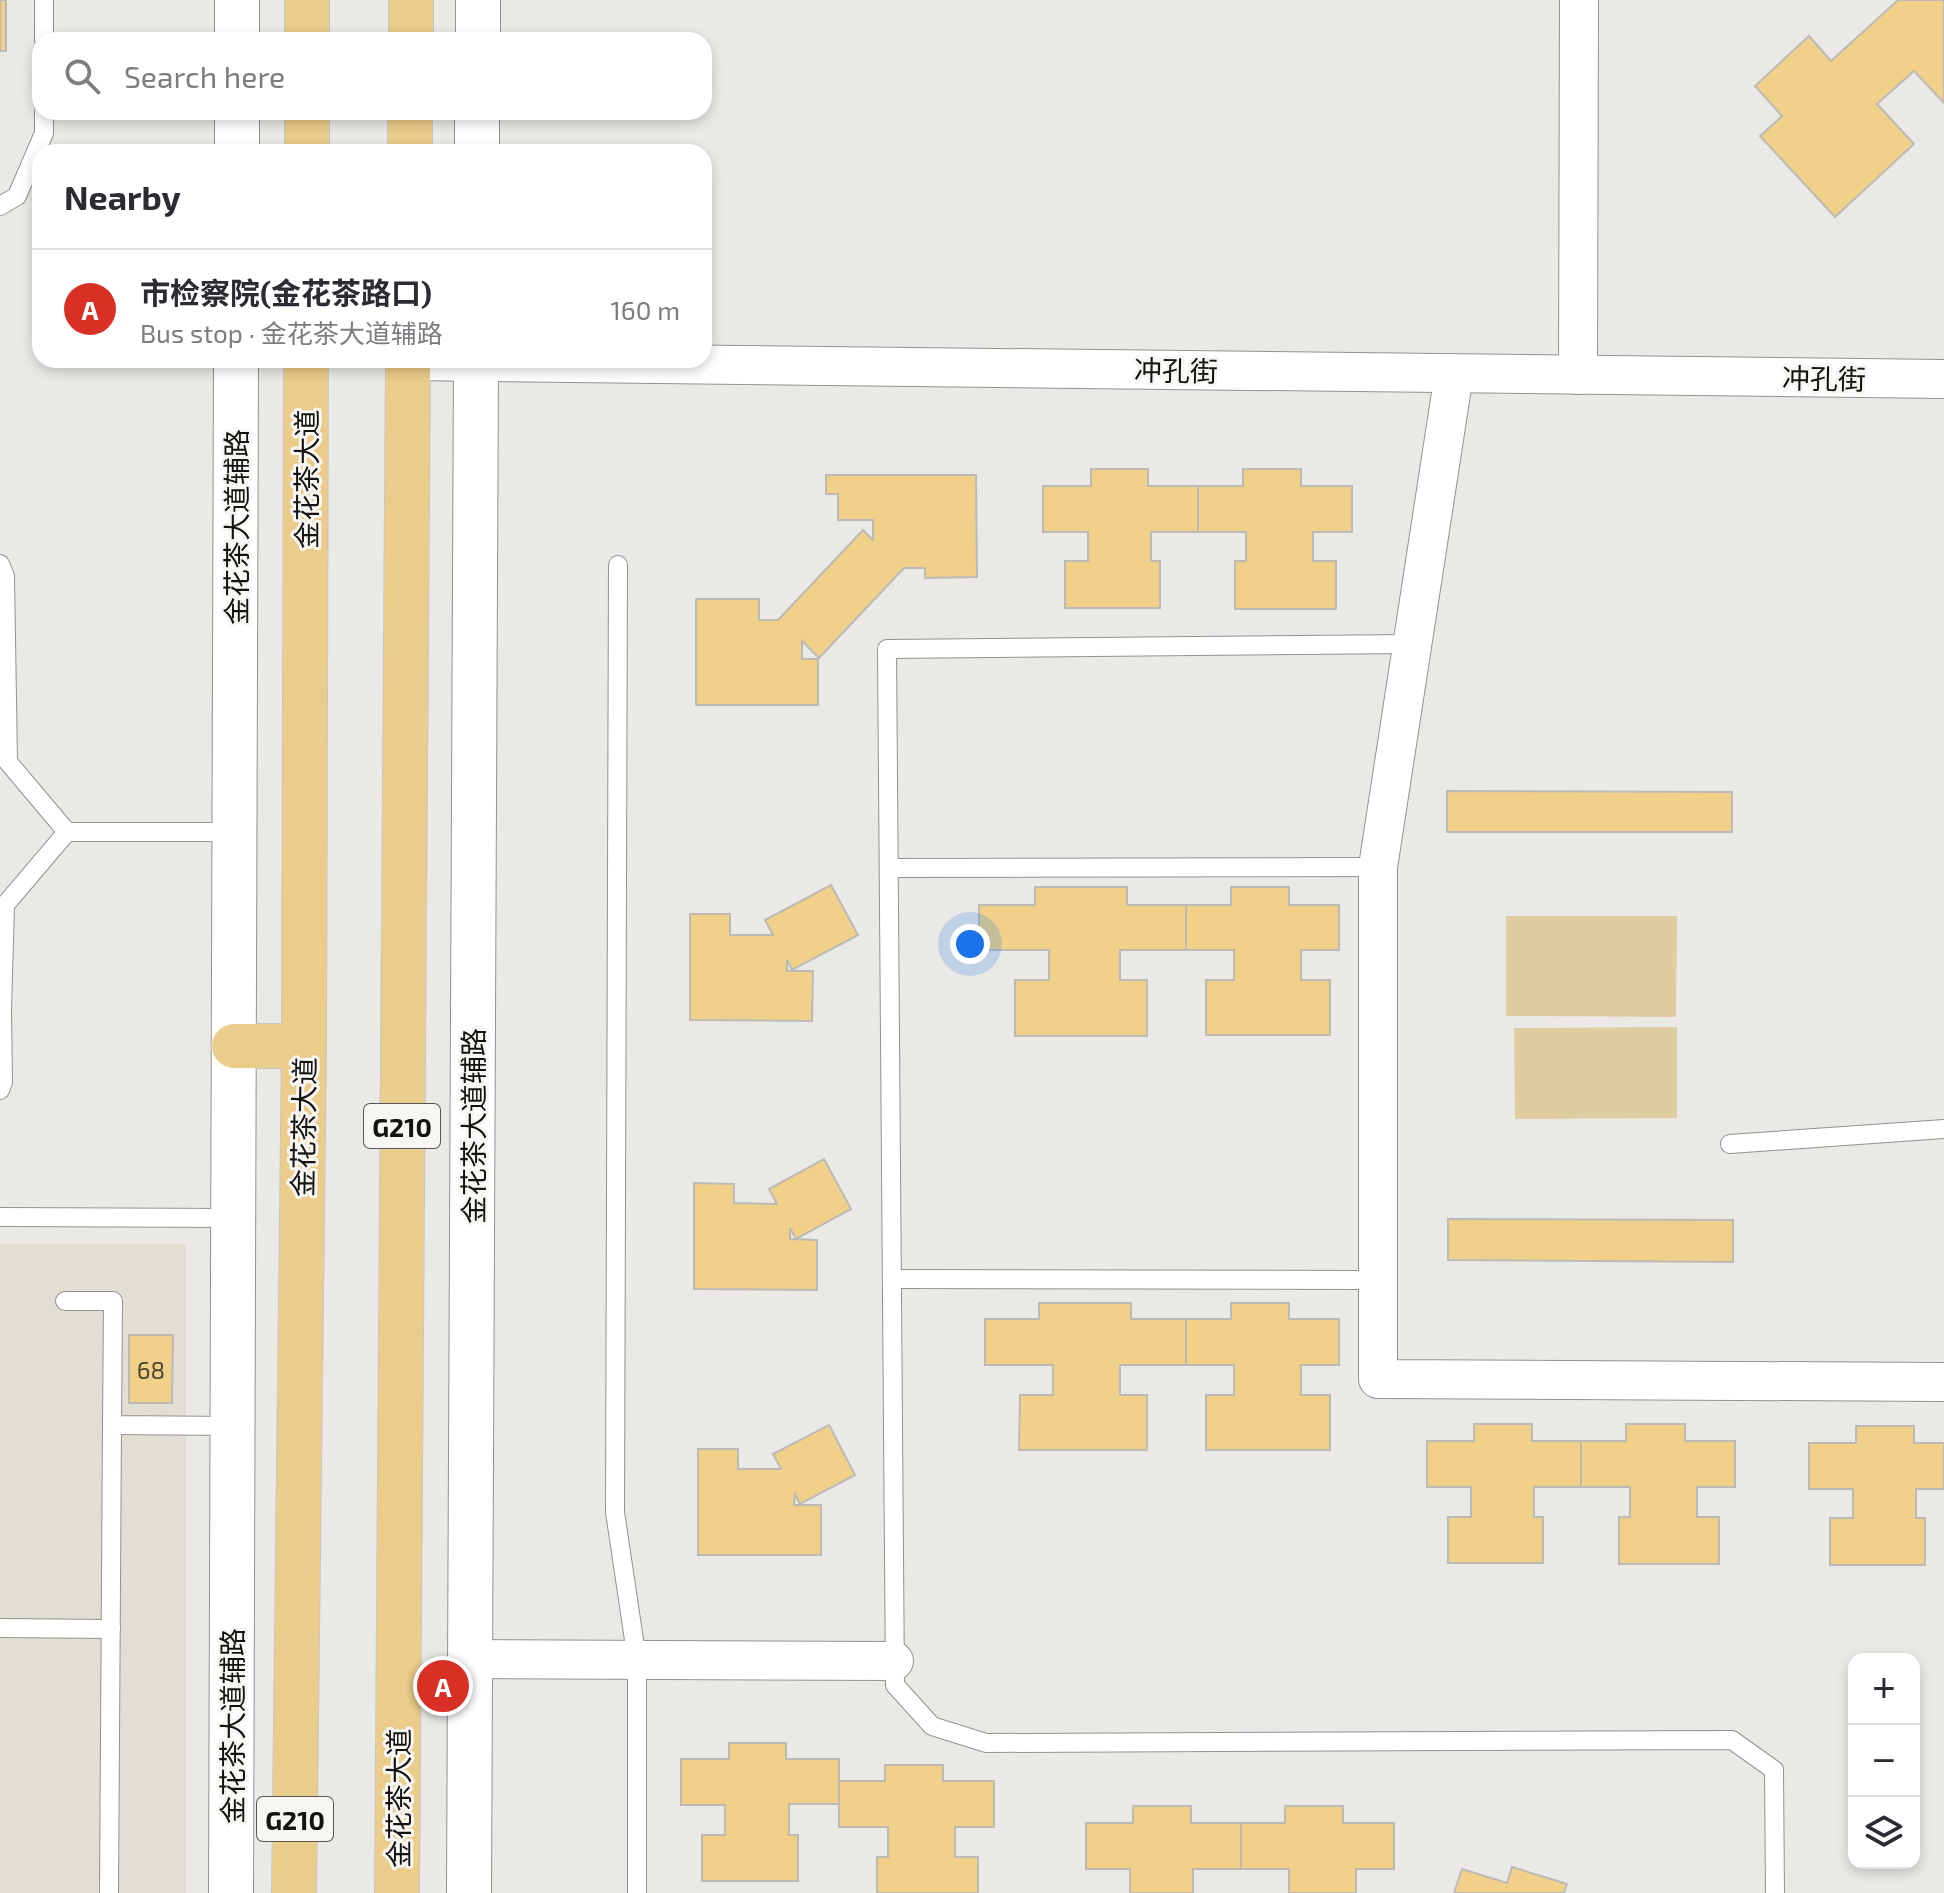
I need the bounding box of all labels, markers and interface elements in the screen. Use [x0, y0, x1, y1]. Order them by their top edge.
search box [32, 32, 712, 120]
icon: search [60, 54, 104, 98]
text: Search here [124, 58, 285, 94]
text: Nearby [64, 176, 181, 217]
text: 市检察院(金花茶路口) [140, 274, 432, 310]
text: A [82, 294, 98, 325]
text: 160 m [611, 294, 680, 325]
text: Bus stop · 金花茶大道辅路 [140, 317, 443, 348]
street label: 冲孔街 [1134, 352, 1218, 388]
street label: 冲孔街 [1782, 360, 1866, 396]
street label: 金花茶大道 [289, 409, 323, 549]
street label: 金花茶大道辅路 [219, 429, 253, 625]
your location [950, 924, 990, 964]
street label: 金花茶大道辅路 [456, 1028, 490, 1224]
street label: 金花茶大道 [285, 1057, 321, 1197]
road number: G210 [364, 1104, 440, 1148]
house number: 68 [137, 1355, 165, 1384]
street label: 金花茶大道辅路 [215, 1628, 249, 1824]
map controls [1848, 1653, 1920, 1869]
button: + [1848, 1653, 1920, 1725]
pin: A [417, 1656, 469, 1716]
button: − [1848, 1725, 1920, 1797]
street label: 金花茶大道 [381, 1728, 415, 1868]
road number: G210 [257, 1797, 333, 1841]
button: layers [1848, 1797, 1920, 1869]

